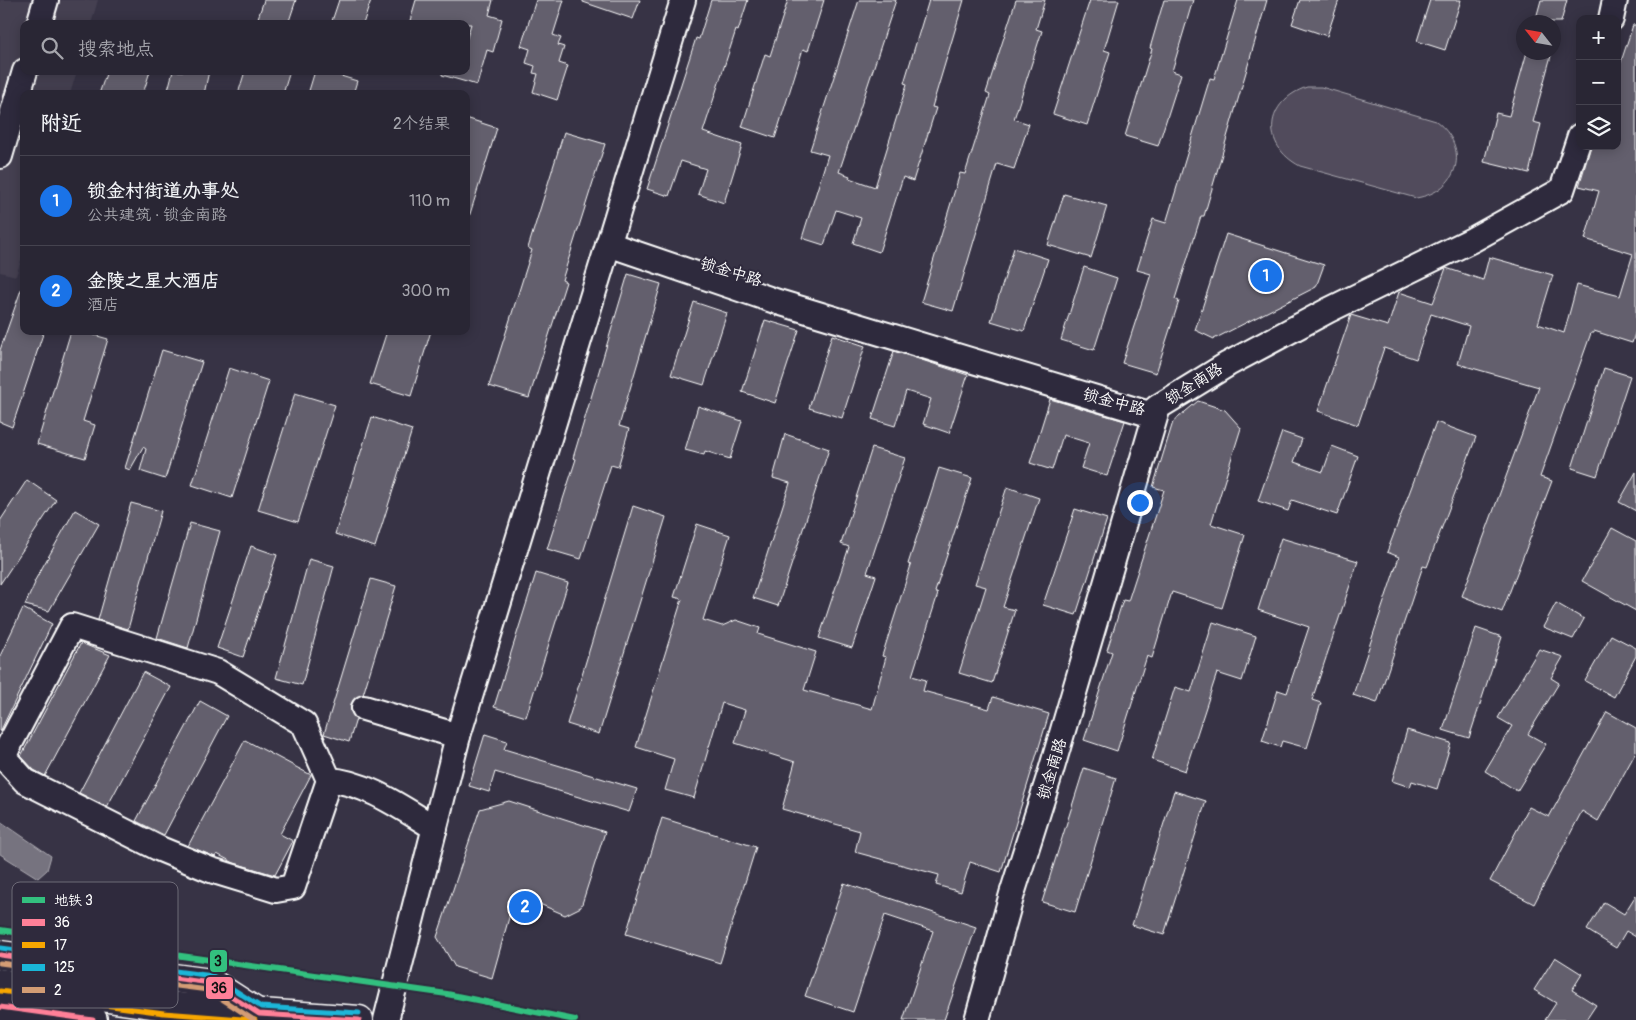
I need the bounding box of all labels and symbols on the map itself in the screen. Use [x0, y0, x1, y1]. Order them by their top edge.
north arrow [1516, 15, 1561, 60]
street label: 锁金中路 [697, 253, 765, 291]
pin: 1 [1250, 257, 1282, 295]
street label: 锁金南路 [1162, 359, 1226, 409]
street label: 锁金中路 [1080, 384, 1148, 420]
your location [1127, 490, 1153, 516]
street label: 锁金南路 [1033, 735, 1071, 803]
legend [12, 882, 178, 1008]
pin: 2 [509, 888, 541, 926]
text: 地铁 3 [54, 892, 93, 909]
text: 36 [54, 914, 70, 931]
text: 17 [54, 937, 67, 954]
line badge: 3 [209, 949, 228, 973]
text: 3 [214, 953, 222, 970]
text: 125 [54, 959, 75, 976]
line badge: 36 [205, 976, 234, 1000]
text: 36 [211, 980, 227, 997]
text: 2 [54, 982, 62, 999]

